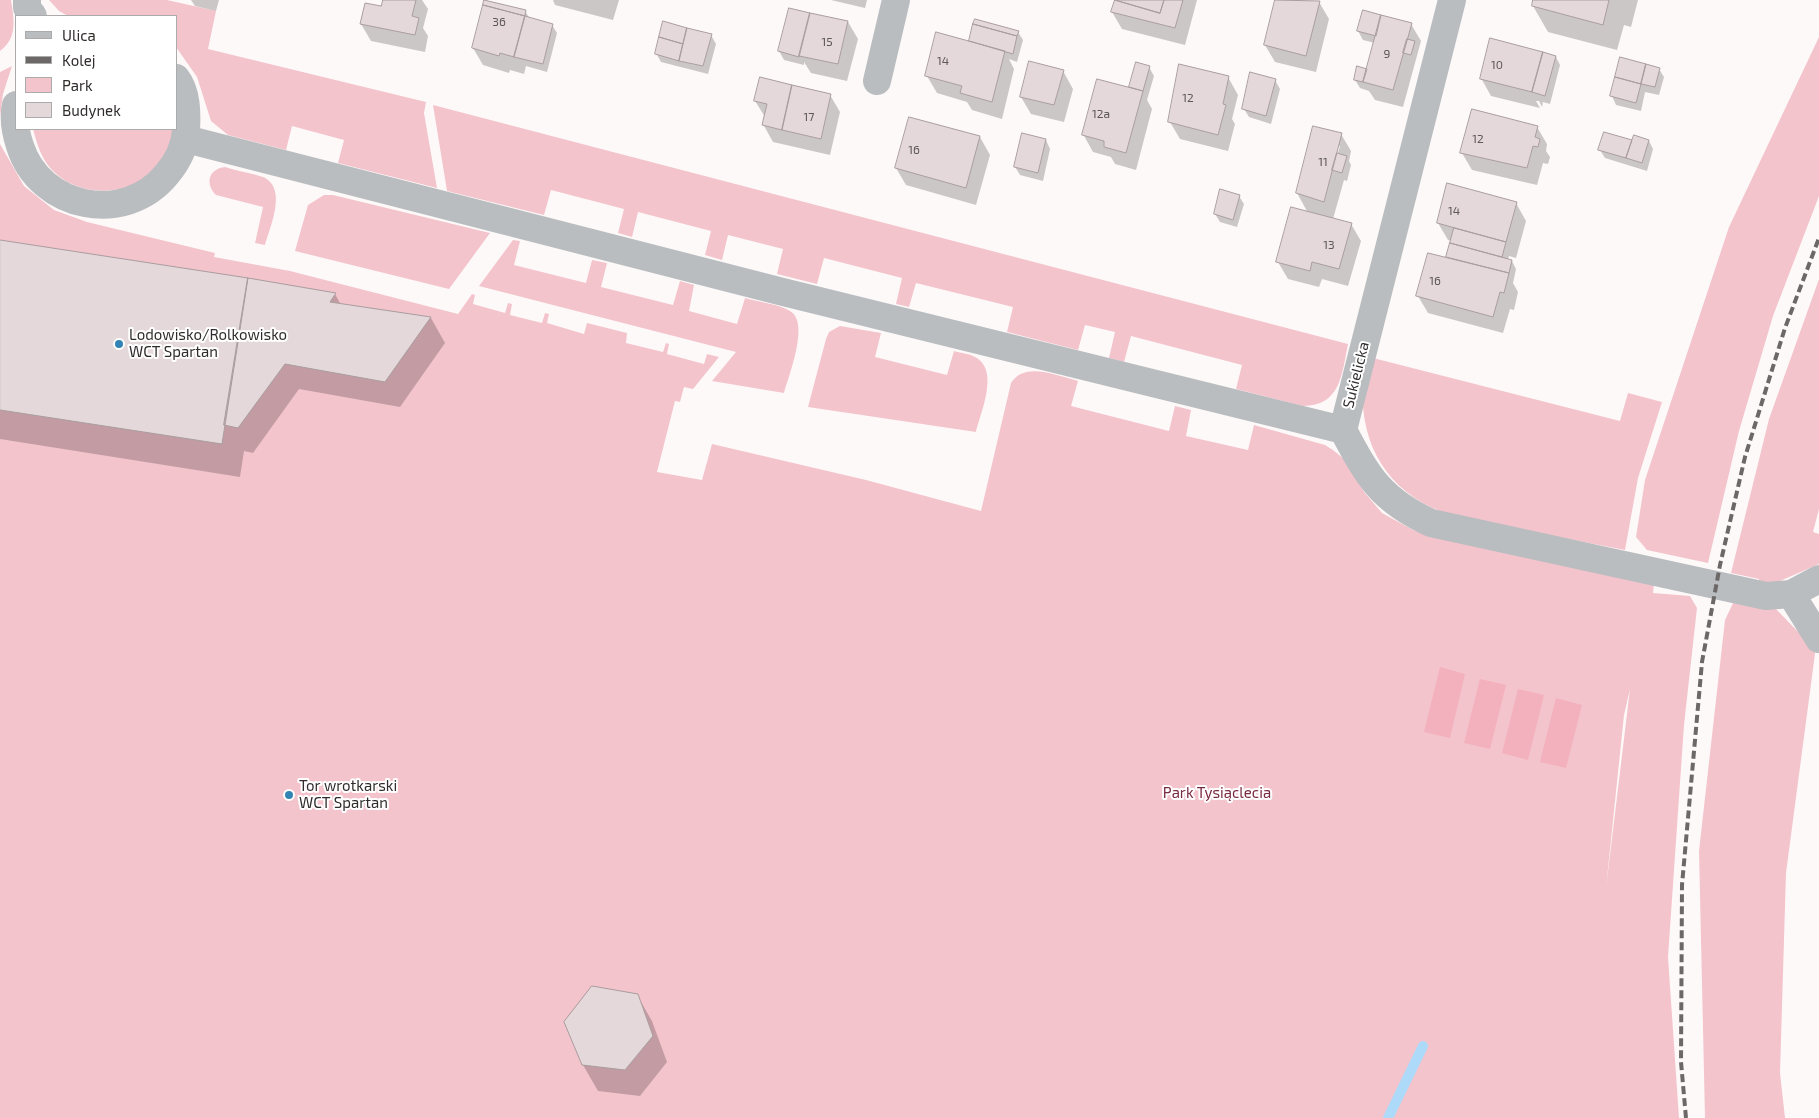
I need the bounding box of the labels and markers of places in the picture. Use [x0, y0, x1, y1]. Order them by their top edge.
place label: Lodowisko/Rolkowisko WCT Spartan [129, 326, 287, 361]
marker: Lodowisko/Rolkowisko WCT Spartan [113, 338, 125, 350]
place label: Tor wrotkarski WCT Spartan [299, 777, 397, 812]
marker: Tor wrotkarski WCT Spartan [283, 789, 295, 801]

